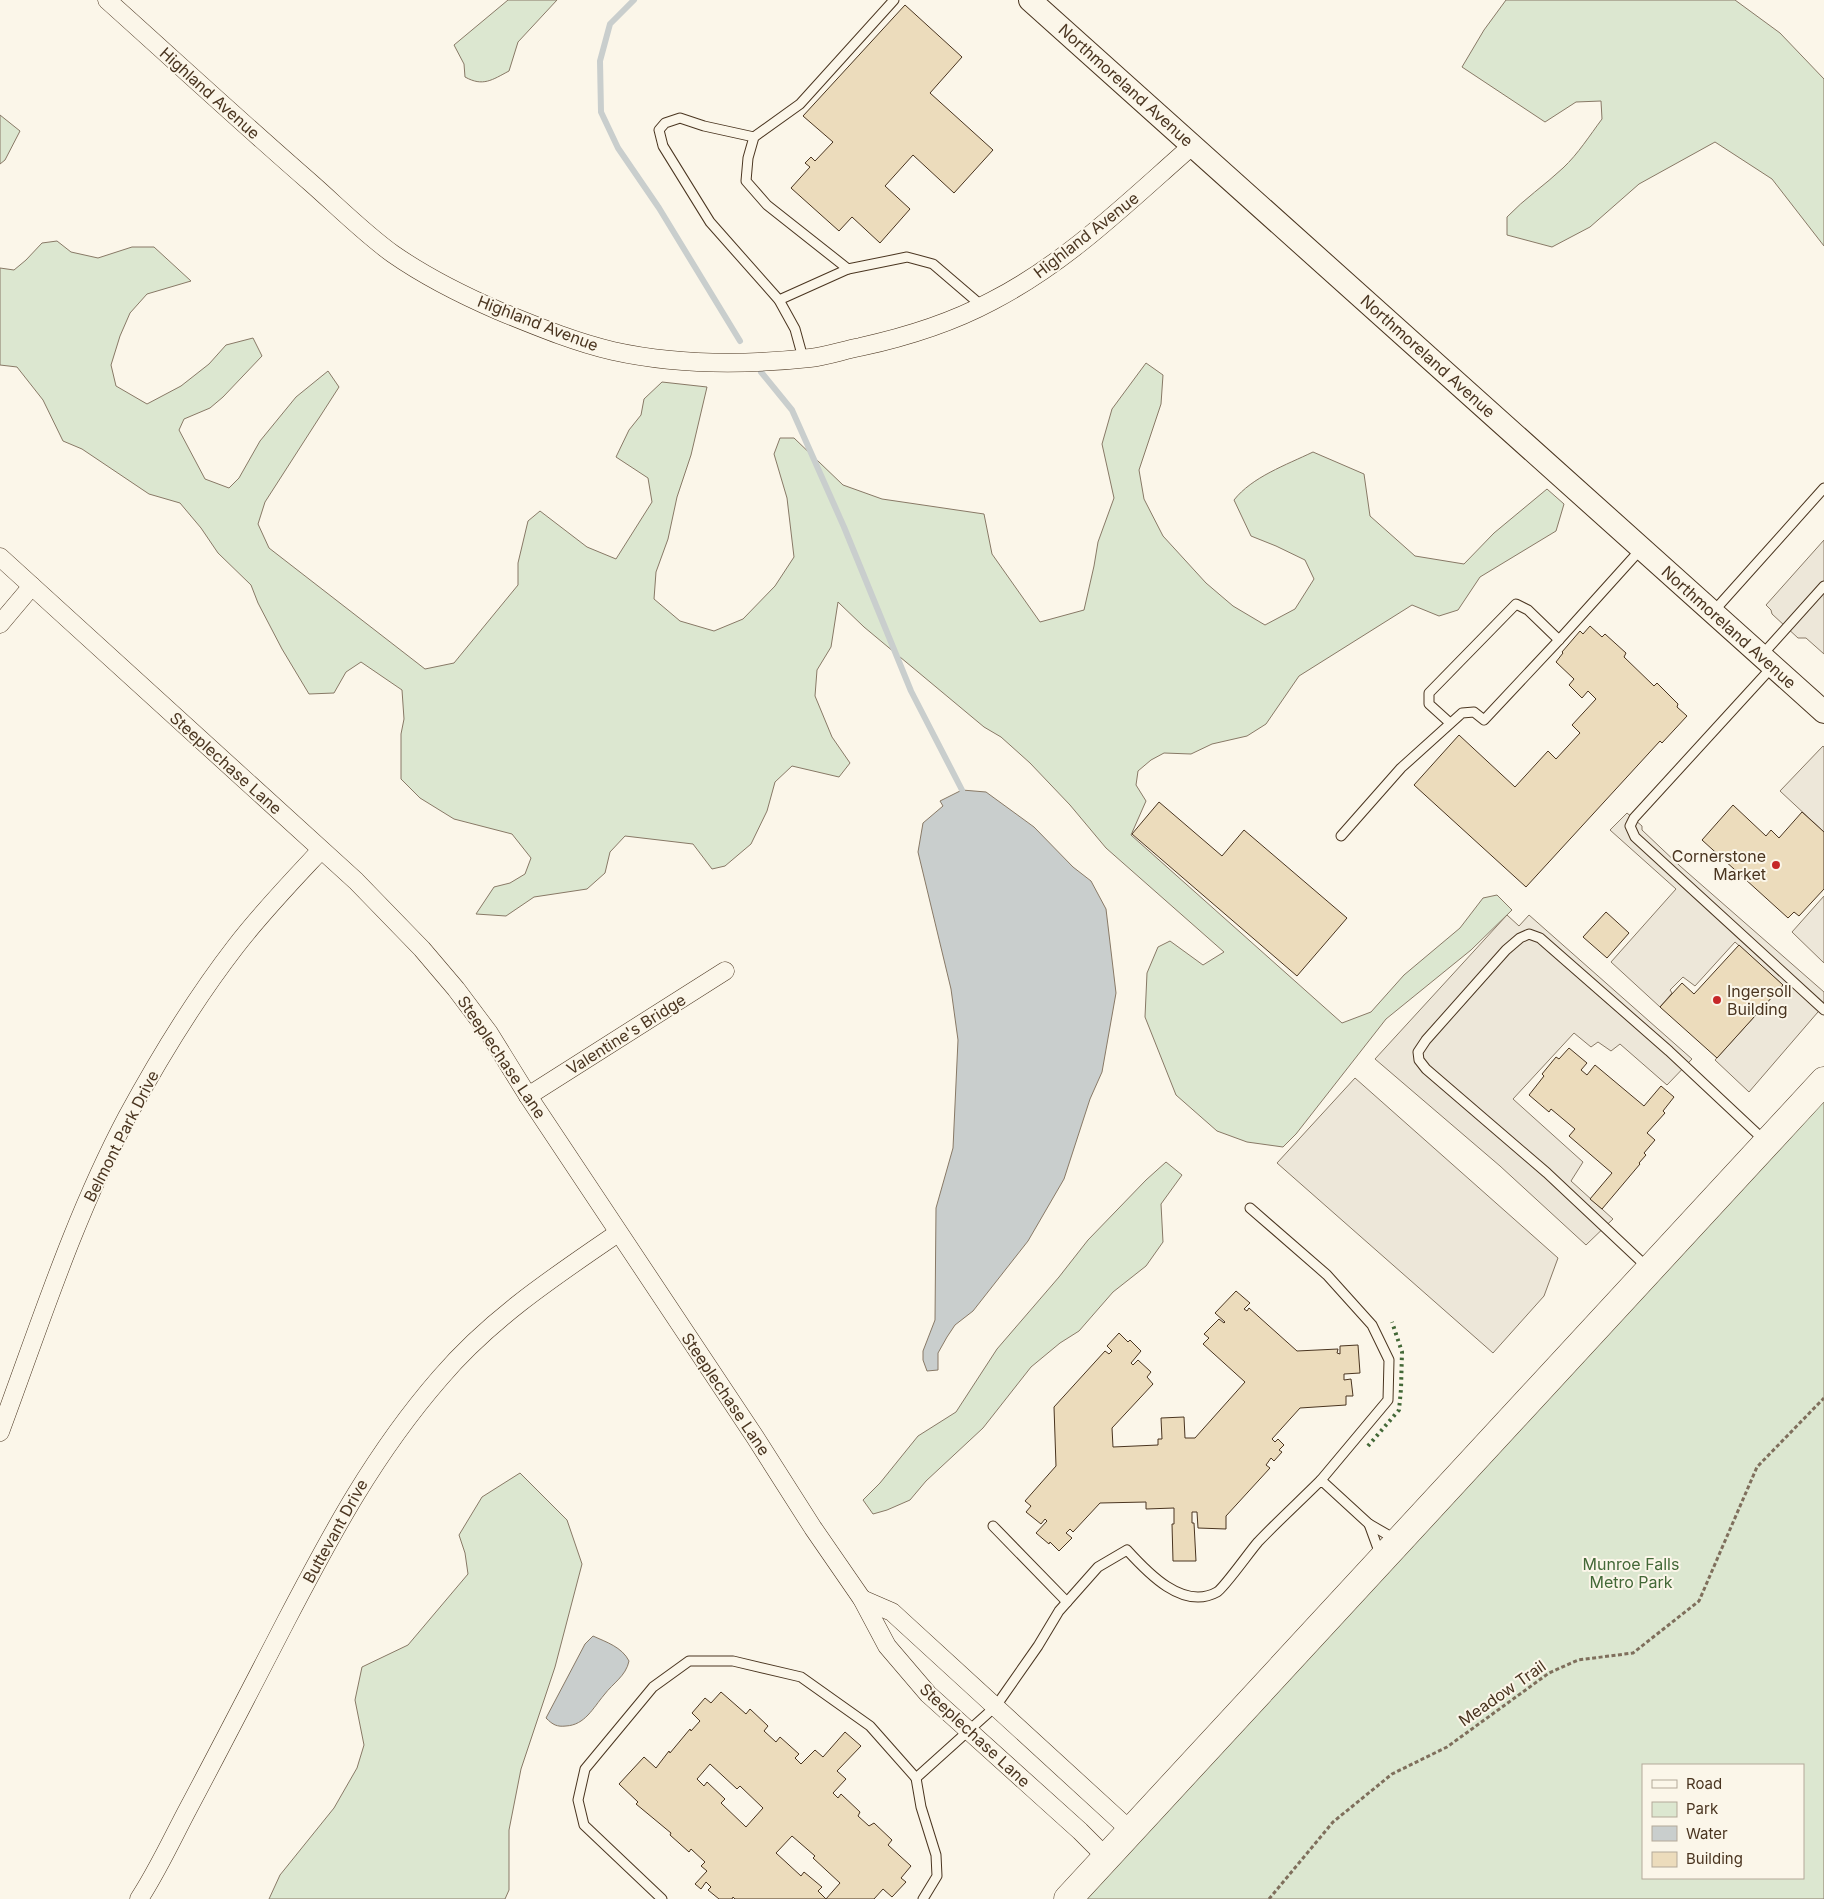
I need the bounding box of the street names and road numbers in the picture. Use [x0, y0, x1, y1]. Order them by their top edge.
street label: Northmoreland Avenue [1055, 19, 1197, 151]
street label: Highland Avenue [156, 43, 264, 143]
street label: Highland Avenue [1029, 188, 1143, 282]
street label: Northmoreland Avenue [1357, 290, 1499, 422]
street label: Highland Avenue [475, 291, 601, 355]
street label: Northmoreland Avenue [1658, 561, 1800, 693]
street label: Steeplechase Lane [166, 708, 286, 818]
street label: Valentine's Bridge [563, 989, 689, 1079]
street label: Steeplechase Lane [454, 992, 550, 1122]
street label: Belmont Park Drive [79, 1067, 163, 1205]
street label: Steeplechase Lane [678, 1329, 774, 1459]
street label: Buttevant Drive [298, 1476, 372, 1586]
street label: Meadow Trail [1455, 1656, 1549, 1730]
street label: Steeplechase Lane [916, 1679, 1034, 1791]

